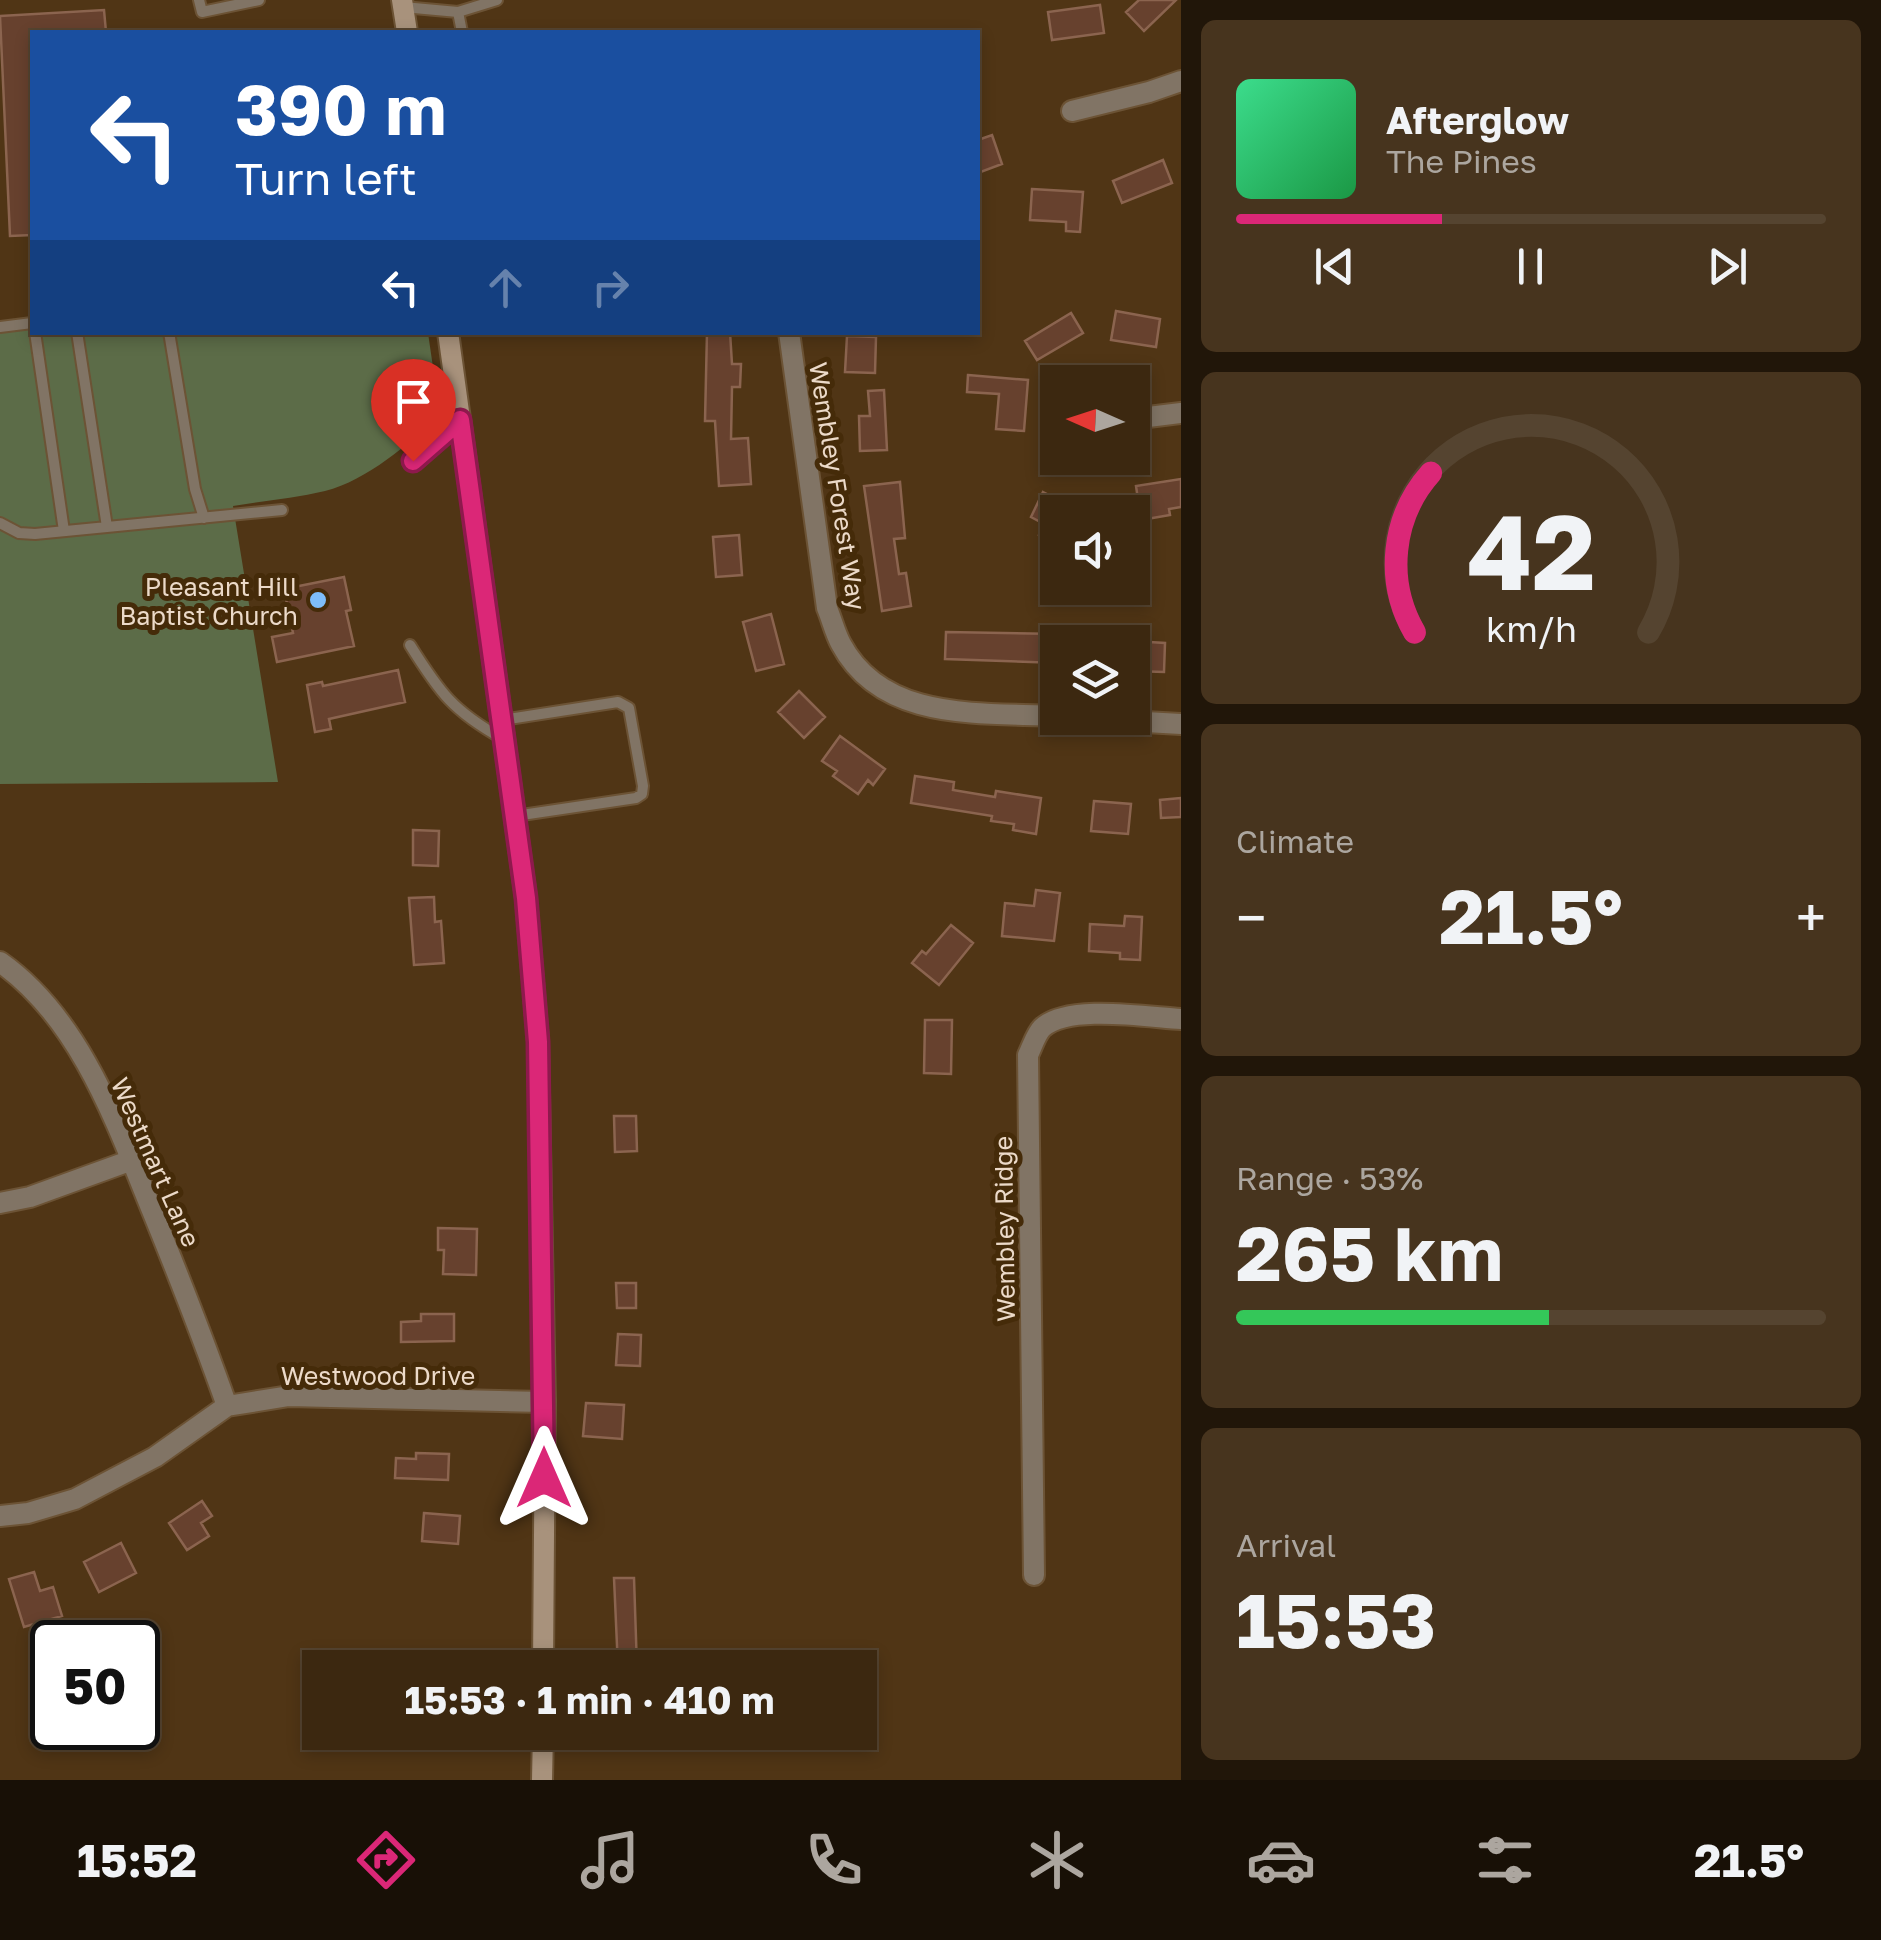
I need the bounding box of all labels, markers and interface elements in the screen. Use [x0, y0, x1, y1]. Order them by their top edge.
text: 390 m [235, 66, 446, 150]
icon: left [70, 70, 200, 200]
text: Afterglow [1386, 97, 1569, 142]
text: The Pines [1386, 142, 1537, 180]
text: Turn left [235, 151, 417, 205]
icon: previous [1307, 239, 1362, 294]
icon: pause [1503, 239, 1558, 294]
icon: next [1700, 239, 1755, 294]
icon: left [373, 260, 428, 315]
icon: ahead [478, 260, 533, 315]
icon: right [583, 260, 638, 315]
pin [371, 359, 456, 462]
street label: Wembley Forest Way [803, 360, 873, 612]
north arrow [1040, 365, 1150, 475]
map controls [1040, 365, 1150, 735]
icon: arrive [386, 374, 441, 429]
text: 42 [1467, 488, 1595, 613]
button: sound [1040, 495, 1150, 605]
place label: Pleasant Hill Baptist Church [120, 571, 298, 631]
marker: Pleasant Hill Baptist Church [307, 589, 329, 611]
text: km/h [1486, 607, 1576, 650]
button: layers [1040, 625, 1150, 735]
text: Climate [1236, 822, 1354, 860]
text: 21.5° [1439, 870, 1623, 961]
text: − [1236, 884, 1266, 950]
text: + [1796, 884, 1826, 950]
street label: Westmart Lane [105, 1073, 207, 1251]
street label: Wembley Ridge [987, 1136, 1021, 1322]
text: Range · 53% [1236, 1159, 1423, 1197]
text: 265 km [1236, 1207, 1503, 1298]
street label: Westwood Drive [281, 1360, 475, 1391]
position arrow [492, 1426, 596, 1530]
text: Arrival [1236, 1526, 1336, 1564]
text: 15:53 [1236, 1574, 1436, 1665]
speed limit sign: 50 [30, 1620, 160, 1750]
text: 15:53 · 1 min · 410 m [404, 1677, 775, 1722]
icon: directions [351, 1825, 421, 1895]
icon: music [575, 1825, 645, 1895]
icon: phone [799, 1825, 869, 1895]
icon: climate [1022, 1825, 1092, 1895]
icon: car [1246, 1825, 1316, 1895]
icon: filters [1470, 1825, 1540, 1895]
text: 15:52 [77, 1833, 197, 1887]
text: 21.5° [1694, 1833, 1804, 1887]

